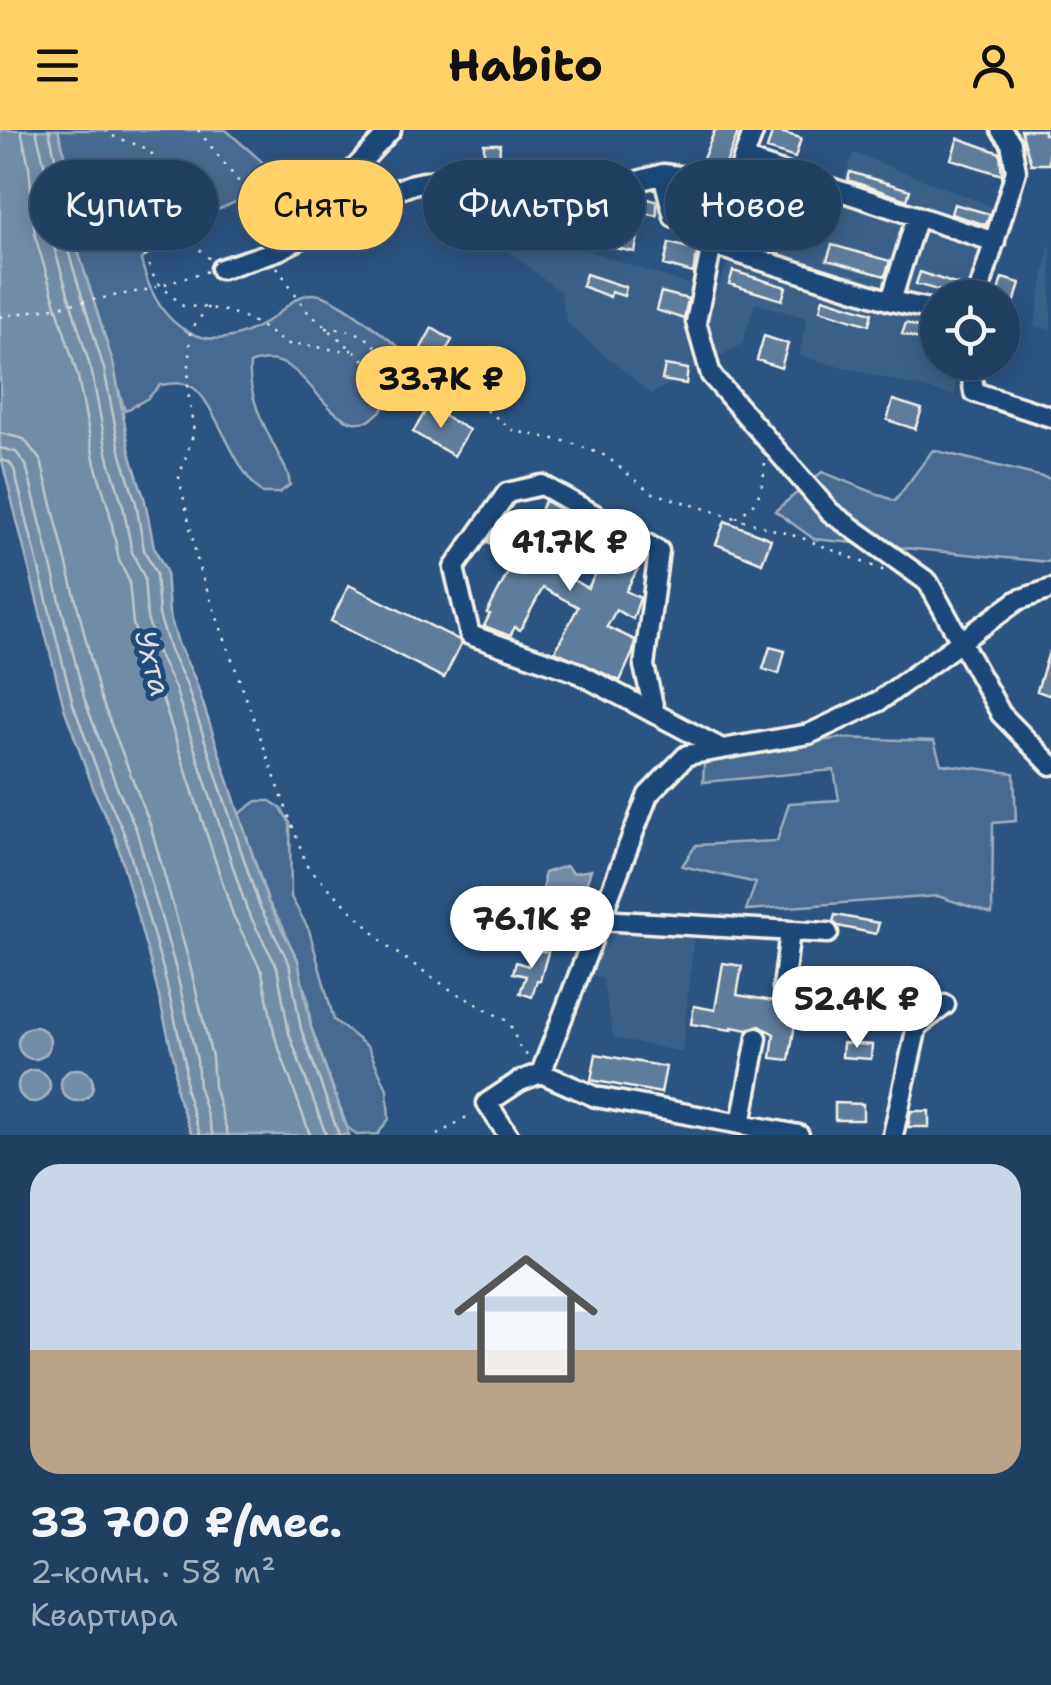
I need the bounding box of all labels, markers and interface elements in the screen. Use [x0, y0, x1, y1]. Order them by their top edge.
text: Habito [448, 35, 603, 95]
icon: menu [30, 38, 85, 93]
icon: person [966, 38, 1021, 93]
chip: Купить [30, 160, 218, 250]
chip: Снять [238, 160, 403, 250]
chip: Фильтры [423, 160, 645, 250]
chip: Новое [665, 160, 841, 250]
map controls [920, 280, 1020, 380]
button: locate [920, 280, 1020, 380]
pin: 33.7K ₽ [349, 346, 533, 431]
text: 33.7K ₽ [378, 357, 504, 400]
pin: 41.7K ₽ [478, 509, 662, 594]
text: 41.7K ₽ [512, 520, 628, 563]
water label: Ухта [125, 625, 181, 701]
pin: 76.1K ₽ [440, 886, 624, 971]
text: 76.1K ₽ [472, 897, 592, 940]
pin: 52.4K ₽ [765, 966, 949, 1051]
text: 52.4K ₽ [794, 977, 920, 1020]
icon: home [436, 1229, 616, 1409]
text: 33 700 ₽/мес. [30, 1494, 342, 1550]
text: 2-комн. · 58 m² [30, 1550, 276, 1593]
text: Квартира [30, 1593, 178, 1636]

